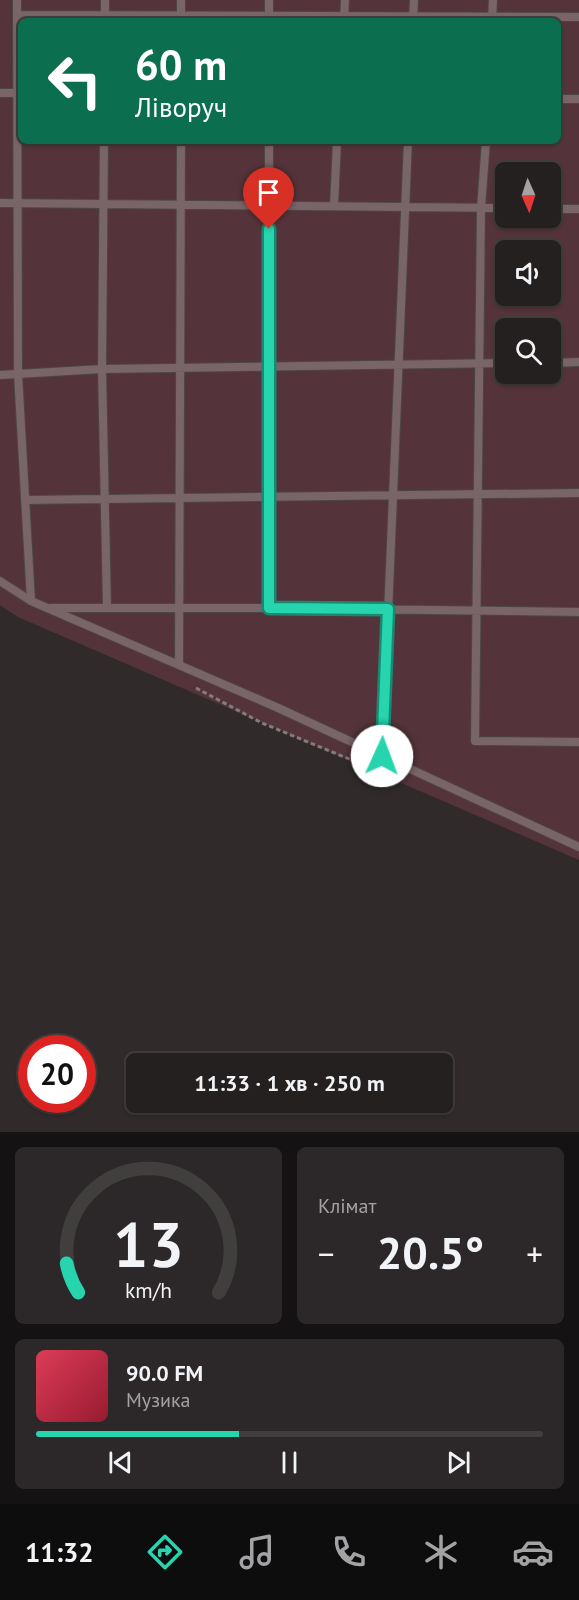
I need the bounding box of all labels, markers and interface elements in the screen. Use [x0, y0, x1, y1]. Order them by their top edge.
text: 60 m [135, 37, 227, 92]
icon: left [36, 42, 114, 120]
text: Ліворуч [135, 90, 227, 124]
north arrow [495, 162, 561, 228]
map controls [495, 162, 561, 384]
pin [243, 167, 294, 229]
icon: arrive [252, 176, 285, 209]
button: sound [495, 240, 561, 306]
button: search [495, 318, 561, 384]
position arrow [350, 724, 414, 788]
speed limit sign: 20 [18, 1035, 96, 1113]
text: 11:33 · 1 хв · 250 m [194, 1069, 385, 1097]
text: Клімат [318, 1193, 376, 1219]
text: 13 [113, 1203, 184, 1284]
text: 20.5° [377, 1223, 484, 1281]
text: − [318, 1232, 335, 1275]
text: + [526, 1232, 543, 1275]
text: km/h [125, 1276, 172, 1304]
text: 90.0 FM [126, 1359, 203, 1387]
text: Музика [126, 1387, 190, 1413]
icon: previous [104, 1446, 137, 1479]
icon: pause [273, 1446, 306, 1479]
icon: next [442, 1446, 475, 1479]
icon: directions [144, 1531, 186, 1573]
icon: music [236, 1531, 278, 1573]
icon: phone [328, 1531, 370, 1573]
icon: climate [420, 1531, 462, 1573]
icon: car [512, 1531, 554, 1573]
text: 11:32 [25, 1535, 94, 1569]

